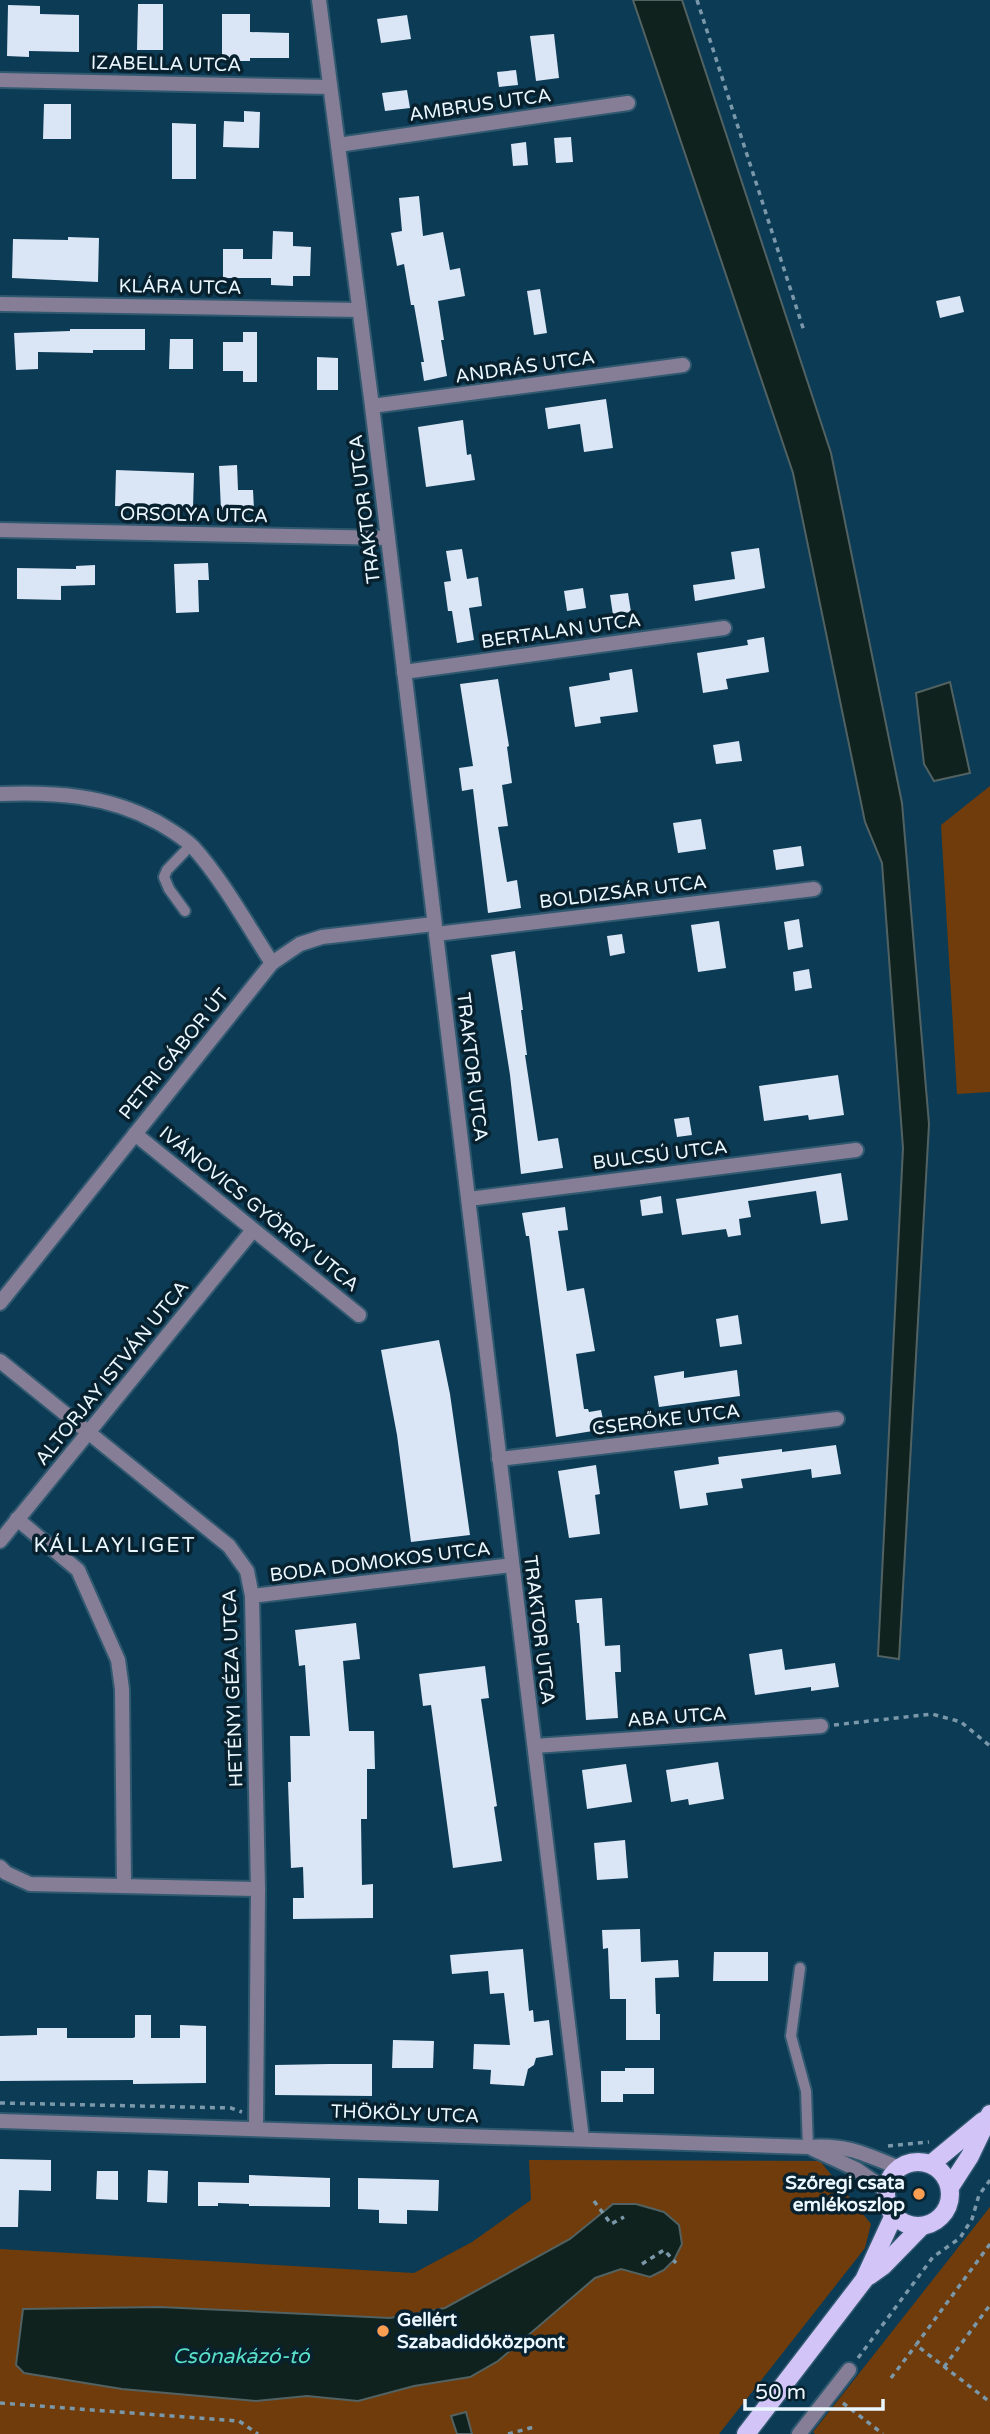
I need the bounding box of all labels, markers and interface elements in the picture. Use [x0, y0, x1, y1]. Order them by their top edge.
street label: IZABELLA UTCA [91, 52, 241, 76]
street label: AMBRUS UTCA [408, 84, 552, 126]
street label: KLÁRA UTCA [118, 274, 242, 299]
street label: ANDRÁS UTCA [454, 345, 596, 388]
street label: TRAKTOR UTCA [345, 433, 385, 585]
street label: ORSOLYA UTCA [120, 503, 268, 527]
street label: BERTALAN UTCA [480, 609, 642, 653]
street label: BOLDIZSÁR UTCA [538, 870, 708, 913]
street label: PETRI GÁBOR ÚT [114, 983, 234, 1124]
street label: TRAKTOR UTCA [452, 991, 492, 1143]
street label: IVÁNOVICS GYÖRGY UTCA [155, 1121, 364, 1296]
street label: BULCSÚ UTCA [591, 1135, 729, 1174]
street label: ALTORJAY ISTVÁN UTCA [30, 1276, 193, 1470]
street label: CSERŐKE UTCA [591, 1399, 741, 1440]
district label: KÁLLAYLIGET [33, 1533, 197, 1558]
street label: BODA DOMOKOS UTCA [268, 1538, 492, 1586]
street label: TRAKTOR UTCA [519, 1554, 559, 1706]
street label: HETÉNYI GÉZA UTCA [219, 1588, 247, 1788]
street label: ABA UTCA [627, 1703, 727, 1731]
street label: THÖKÖLY UTCA [331, 2100, 479, 2128]
place label: Szőregi csata emlékoszlop [785, 2172, 905, 2217]
marker: Szőregi csata emlékoszlop [911, 2186, 927, 2202]
place label: Gellért Szabadidőközpont [397, 2309, 566, 2354]
marker: Gellért Szabadidőközpont [375, 2323, 391, 2339]
water label: Csónakázó-tó [172, 2344, 311, 2369]
scale bar [745, 2368, 883, 2412]
text: 50 m [755, 2380, 806, 2405]

